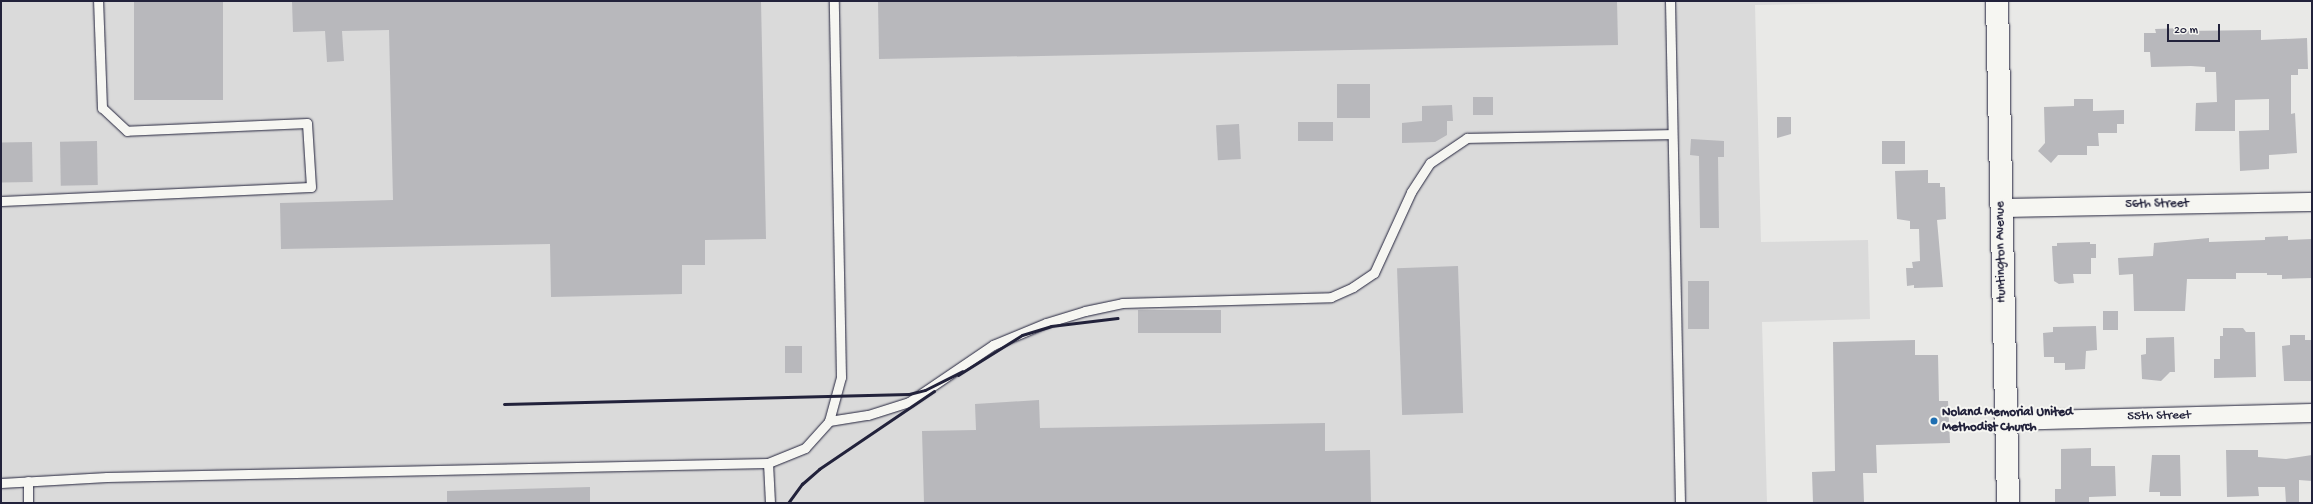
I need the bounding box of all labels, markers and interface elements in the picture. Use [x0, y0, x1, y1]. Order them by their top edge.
scale bar [2169, 16, 2222, 42]
text: 20 m [2174, 24, 2198, 38]
street label: 56th Street [2125, 197, 2189, 213]
street label: Huntington Avenue [1993, 201, 2011, 303]
place label: Noland Memorial United Methodist Church [1942, 406, 2073, 437]
street label: 55th Street [2127, 409, 2191, 425]
marker: Noland Memorial United Methodist Church [1929, 416, 1939, 426]

